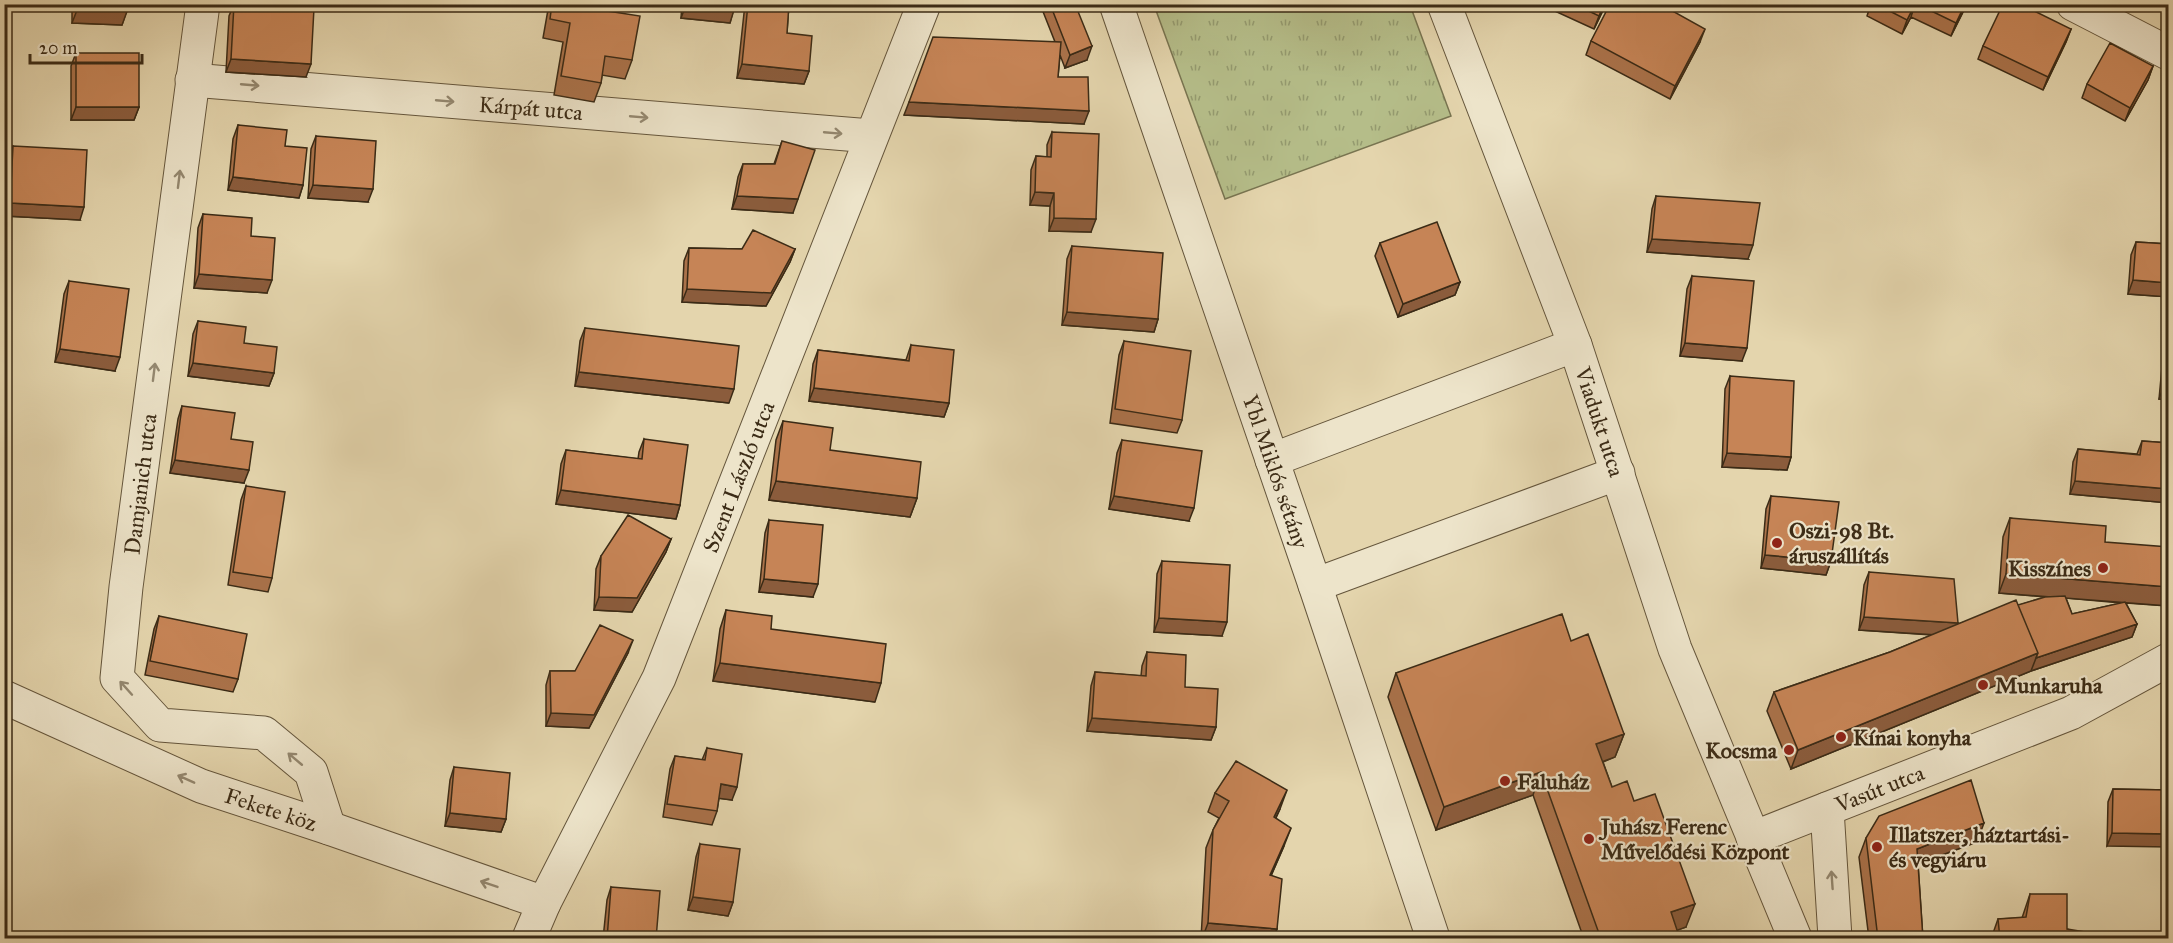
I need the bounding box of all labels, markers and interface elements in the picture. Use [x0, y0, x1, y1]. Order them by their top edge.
scale bar [30, 27, 142, 65]
text: 20 m [39, 37, 77, 59]
one-way arrow [240, 80, 260, 91]
street label: Kárpát utca [478, 91, 585, 126]
one-way arrow [434, 96, 454, 107]
one-way arrow [629, 112, 649, 123]
one-way arrow [823, 128, 843, 139]
one-way arrow [174, 170, 185, 189]
street label: Viadukt utca [1569, 362, 1631, 481]
one-way arrow [149, 363, 160, 383]
street label: Ybl Miklós sétány [1237, 391, 1315, 553]
street label: Szent László utca [697, 397, 781, 556]
street label: Damjanich utca [118, 411, 163, 556]
place label: Oszi-98 Bt. áruszállítás [1789, 517, 1894, 569]
marker: Oszi-98 Bt. áruszállítás [1770, 536, 1784, 550]
place label: Kisszínes [2008, 555, 2091, 582]
marker: Kisszínes [2096, 561, 2110, 575]
place label: Munkaruha [1995, 672, 2103, 699]
marker: Munkaruha [1976, 678, 1990, 692]
one-way arrow [119, 680, 133, 695]
place label: Kínai konyha [1853, 724, 1972, 751]
marker: Kínai konyha [1834, 730, 1848, 744]
place label: Kocsma [1705, 737, 1778, 764]
marker: Kocsma [1782, 743, 1796, 757]
one-way arrow [287, 752, 303, 765]
street label: Vasút utca [1830, 759, 1929, 819]
place label: Faluház [1517, 768, 1590, 795]
one-way arrow [177, 773, 196, 784]
marker: Faluház [1498, 774, 1512, 788]
street label: Fekete köz [221, 782, 320, 837]
place label: Juhász Ferenc Művelődési Központ [1598, 813, 1789, 865]
place label: Illatszer, háztartási- és vegyiáru [1889, 821, 2070, 873]
marker: Juhász Ferenc Művelődési Központ [1582, 832, 1596, 846]
marker: Illatszer, háztartási- és vegyiáru [1870, 840, 1884, 854]
one-way arrow [1826, 871, 1837, 891]
one-way arrow [480, 878, 499, 889]

